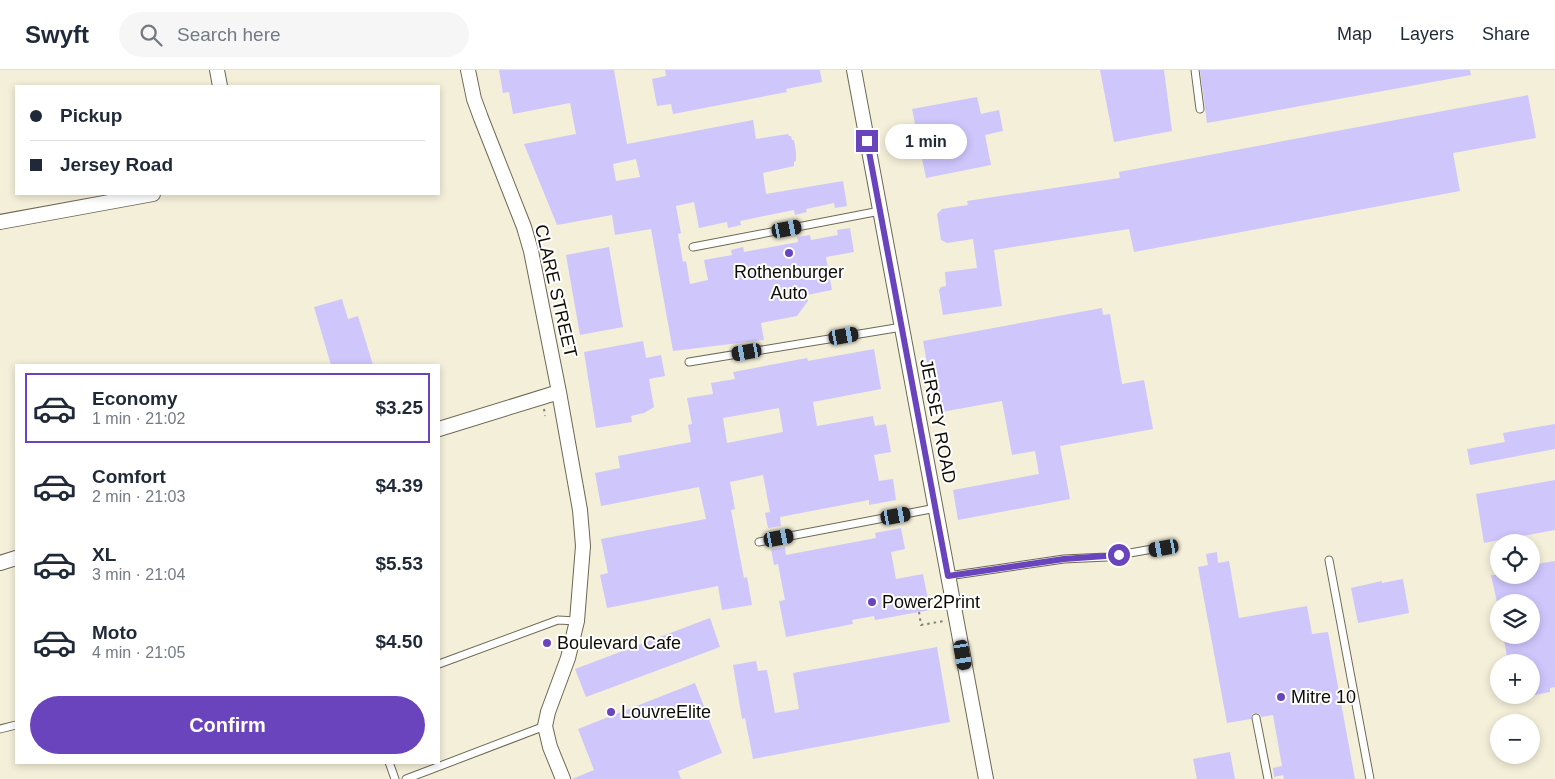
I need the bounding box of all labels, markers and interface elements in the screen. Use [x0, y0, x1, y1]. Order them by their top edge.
search box [119, 12, 469, 57]
text: Swyft [25, 21, 89, 48]
icon: search [137, 21, 165, 49]
text: Search here [177, 24, 281, 45]
text: Map [1337, 24, 1372, 44]
text: Layers [1400, 24, 1454, 44]
text: Share [1482, 24, 1530, 44]
text: Pickup [60, 105, 122, 126]
callout: 1 min [884, 124, 967, 158]
route end [856, 130, 878, 152]
text: 1 min [905, 133, 947, 150]
text: Jersey Road [60, 154, 173, 175]
car [770, 219, 803, 239]
street label: CLARE STREET [531, 222, 581, 360]
marker: Rothenburger Auto [783, 247, 795, 259]
place label: Rothenburger Auto [734, 262, 844, 303]
car [827, 326, 860, 346]
car [730, 342, 763, 362]
street label: JERSEY ROAD [916, 357, 960, 485]
icon: car [32, 386, 77, 431]
text: Economy [92, 388, 178, 409]
text: $3.25 [375, 397, 423, 418]
text: 1 min · 21:02 [92, 410, 185, 427]
icon: car [32, 464, 77, 509]
text: Comfort [92, 466, 166, 487]
text: $4.39 [375, 475, 423, 496]
text: 2 min · 21:03 [92, 488, 185, 505]
car [879, 506, 912, 526]
car [762, 528, 795, 548]
map controls [1490, 534, 1540, 764]
button: locate [1490, 534, 1540, 584]
car [1147, 538, 1180, 558]
icon: car [32, 542, 77, 587]
text: XL [92, 544, 116, 565]
route start [1108, 544, 1130, 566]
text: $5.53 [375, 553, 423, 574]
text: 3 min · 21:04 [92, 566, 185, 583]
place label: Power2Print [882, 592, 980, 612]
button: layers [1490, 594, 1540, 644]
marker: Power2Print [866, 596, 878, 608]
icon: car [32, 620, 77, 665]
text: Moto [92, 622, 137, 643]
text: $4.50 [375, 631, 423, 652]
place label: Boulevard Cafe [557, 633, 681, 653]
marker: Boulevard Cafe [541, 637, 553, 649]
car [953, 639, 972, 671]
text: 4 min · 21:05 [92, 644, 185, 661]
button: + [1490, 654, 1540, 704]
place label: Mitre 10 [1291, 687, 1356, 707]
marker: Mitre 10 [1275, 691, 1287, 703]
button: Confirm [30, 696, 425, 754]
place label: LouvreElite [621, 702, 711, 722]
marker: LouvreElite [605, 706, 617, 718]
button: − [1490, 714, 1540, 764]

